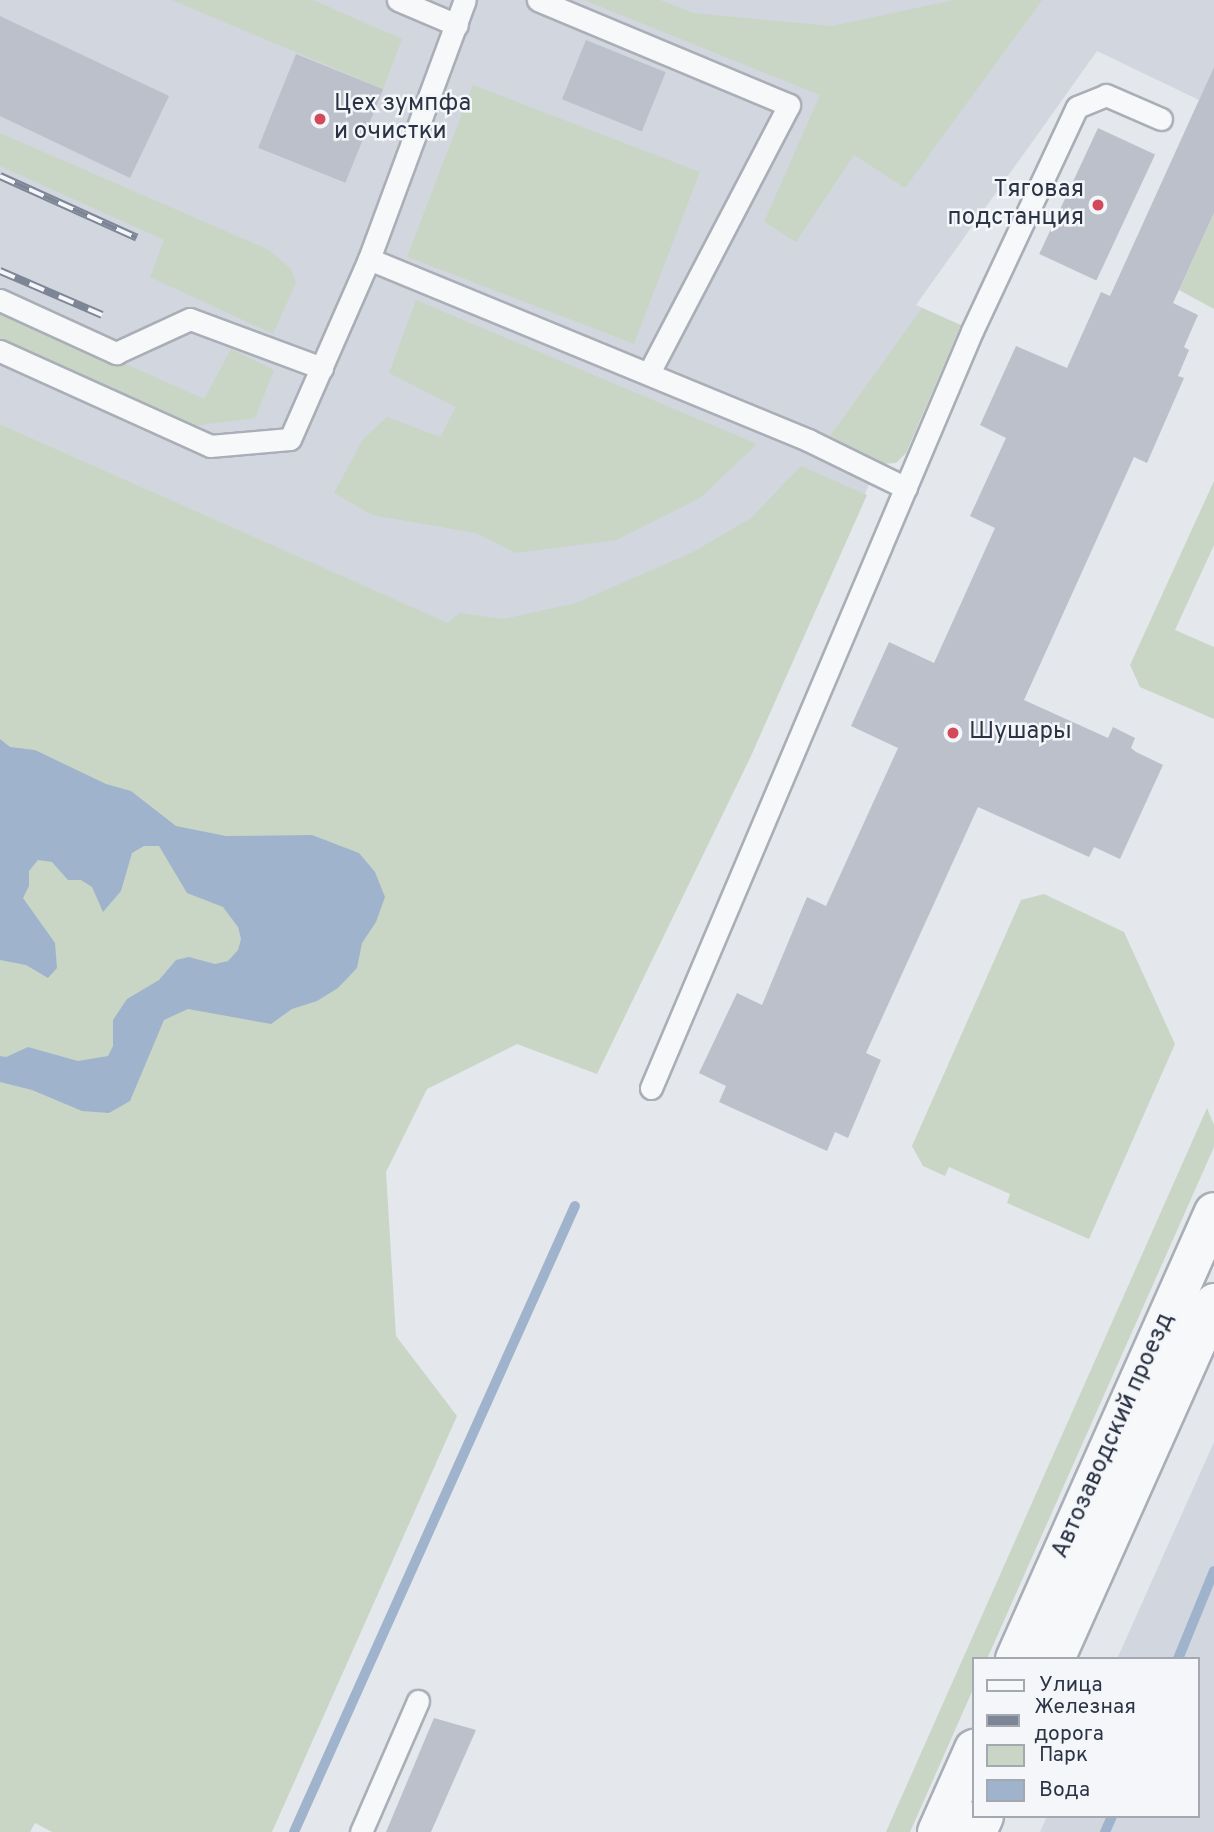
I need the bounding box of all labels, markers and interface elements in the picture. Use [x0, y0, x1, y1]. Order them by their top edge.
place label: Цех зумпфа и очистки [334, 91, 471, 147]
marker: Цех зумпфа и очистки [312, 111, 328, 127]
place label: Тяговая подстанция [948, 177, 1084, 233]
marker: Тяговая подстанция [1090, 197, 1106, 213]
place label: Шушары [969, 719, 1072, 747]
marker: Шушары [943, 723, 963, 743]
street label: Автозаводский проезд [1047, 1309, 1181, 1563]
legend [972, 1657, 1200, 1818]
text: Улица [1039, 1672, 1103, 1699]
text: Железная дорога [1034, 1694, 1136, 1748]
text: Парк [1039, 1742, 1088, 1769]
text: Вода [1039, 1777, 1090, 1804]

